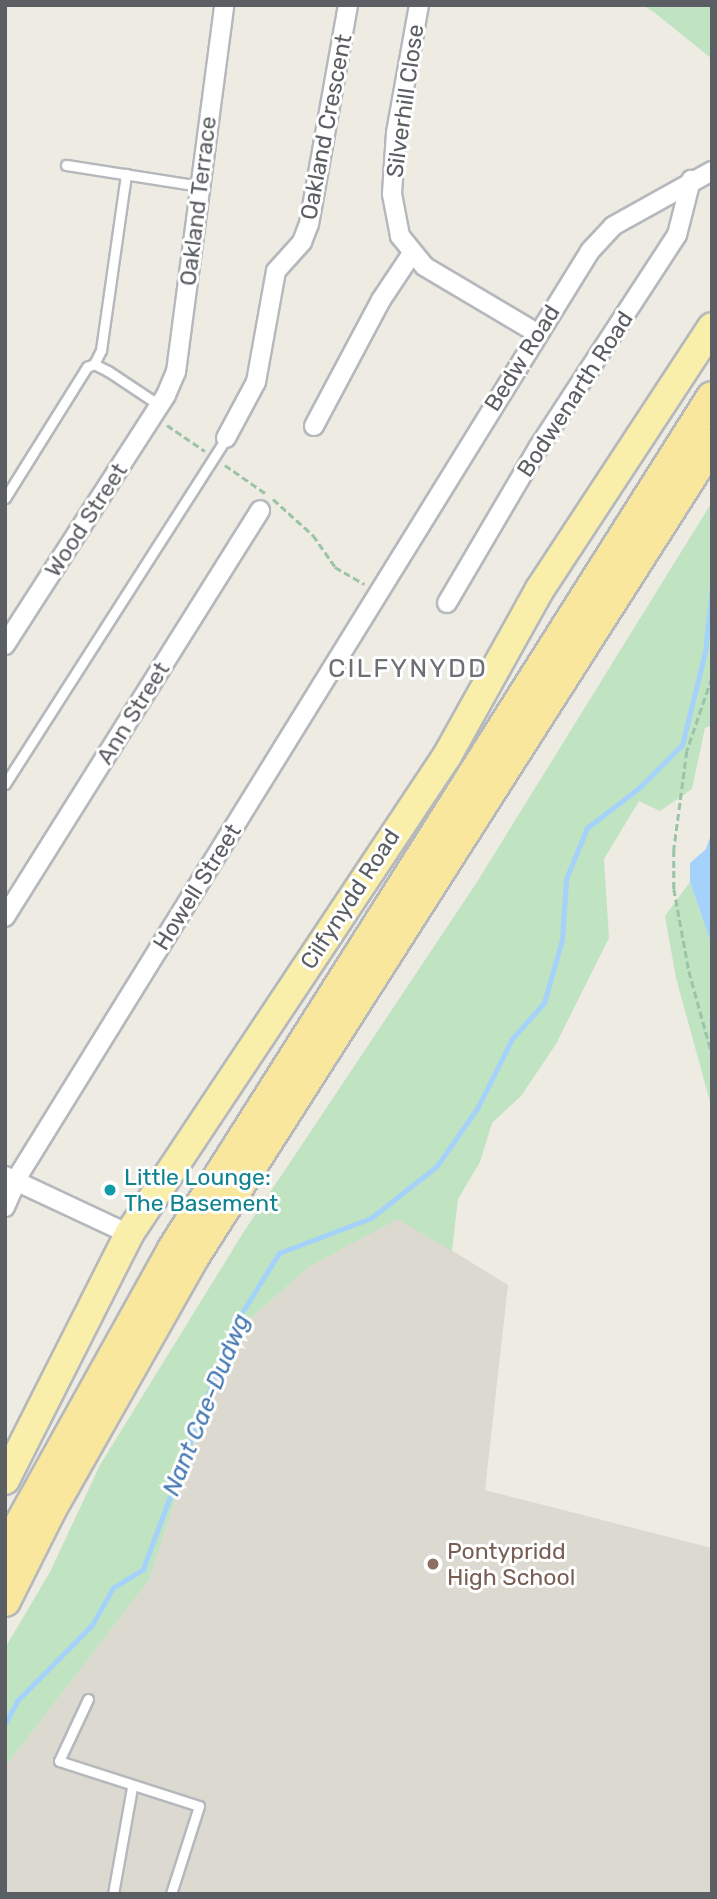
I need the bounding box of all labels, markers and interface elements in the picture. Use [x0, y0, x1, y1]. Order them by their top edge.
street label: Silverhill Close [381, 23, 429, 179]
street label: Oakland Crescent [294, 32, 358, 222]
street label: Oakland Terrace [174, 114, 222, 288]
street label: Bedw Road [478, 300, 566, 416]
street label: Bodwenarth Road [511, 306, 639, 482]
street label: Wood Street [39, 458, 133, 582]
district label: CILFYNYDD [329, 653, 487, 685]
street label: Ann Street [91, 657, 175, 769]
street label: Howell Street [147, 819, 247, 955]
street label: Cilfynydd Road [294, 824, 406, 974]
place label: Little Lounge: The Basement [124, 1163, 278, 1217]
marker: Little Lounge: The Basement [102, 1182, 118, 1198]
water label: Nant Cae-Dudwg [157, 1310, 257, 1500]
place label: Pontypridd High School [447, 1537, 575, 1591]
marker: Pontypridd High School [425, 1556, 441, 1572]

